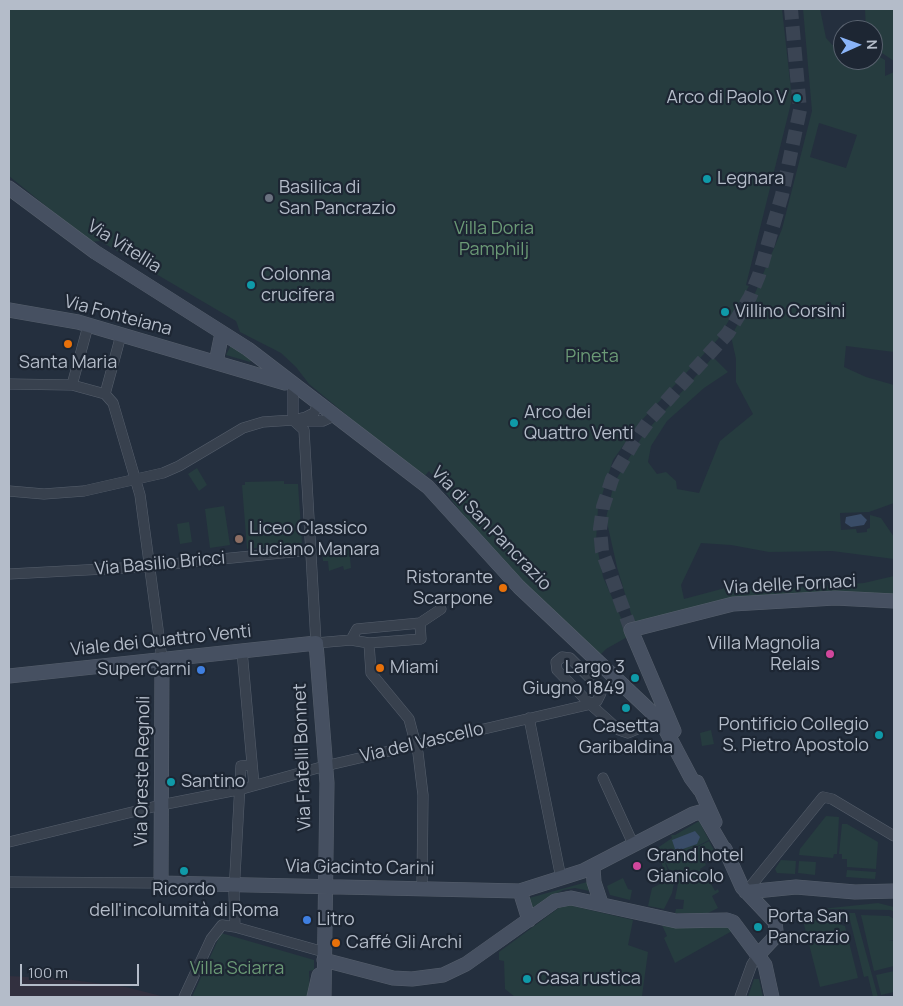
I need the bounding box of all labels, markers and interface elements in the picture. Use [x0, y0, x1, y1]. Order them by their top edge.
north arrow [833, 20, 883, 70]
text: N [863, 39, 882, 50]
place label: Arco di Paolo V [666, 87, 787, 109]
marker: Arco di Paolo V [791, 92, 803, 104]
place label: Legnara [717, 168, 784, 190]
marker: Legnara [701, 173, 713, 185]
place label: Basilica di San Pancrazio [279, 177, 396, 220]
marker: Basilica di San Pancrazio [263, 192, 275, 204]
street label: Via Vitellia [83, 216, 165, 278]
park label: Villa Doria Pamphilj [454, 218, 534, 260]
place label: Colonna crucifera [261, 264, 335, 306]
marker: Colonna crucifera [245, 279, 257, 291]
street label: Via Fonteiana [62, 291, 174, 341]
place label: Villino Corsini [735, 301, 845, 323]
marker: Villino Corsini [719, 306, 731, 318]
marker: Santa Maria [62, 338, 74, 350]
park label: Pineta [565, 346, 619, 368]
place label: Santa Maria [19, 352, 117, 374]
place label: Arco dei Quattro Venti [524, 402, 634, 444]
marker: Arco dei Quattro Venti [508, 417, 520, 429]
street label: Via di San Pancrazio [426, 463, 556, 595]
place label: Liceo Classico Luciano Manara [249, 518, 380, 560]
marker: Liceo Classico Luciano Manara [233, 533, 245, 545]
street label: Via Basilio Bricci [94, 548, 226, 580]
place label: Ristorante Scarpone [406, 567, 493, 610]
street label: Via delle Fornaci [723, 571, 857, 599]
marker: Ristorante Scarpone [497, 582, 509, 594]
street label: Viale dei Quattro Venti [69, 621, 253, 661]
place label: Villa Magnolia Relais [708, 633, 820, 676]
marker: Villa Magnolia Relais [824, 648, 836, 660]
place label: Miami [390, 657, 439, 679]
place label: Largo 3 Giugno 1849 [523, 657, 625, 700]
place label: SuperCarni [97, 659, 191, 681]
marker: Miami [374, 662, 386, 674]
marker: SuperCarni [195, 664, 207, 676]
marker: Largo 3 Giugno 1849 [629, 672, 641, 684]
street label: Via Fratelli Bonnet [290, 683, 316, 831]
street label: Via Oreste Regnoli [131, 695, 155, 847]
marker: Casetta Garibaldina [620, 702, 632, 714]
place label: Pontificio Collegio S. Pietro Apostolo [718, 714, 869, 756]
place label: Casetta Garibaldina [579, 716, 673, 759]
street label: Via del Vascello [358, 718, 486, 768]
marker: Pontificio Collegio S. Pietro Apostolo [873, 729, 885, 741]
place label: Santino [181, 771, 245, 793]
marker: Santino [165, 776, 177, 788]
place label: Grand hotel Gianicolo [647, 845, 744, 888]
street label: Via Giacinto Carini [285, 856, 435, 880]
marker: Grand hotel Gianicolo [631, 860, 643, 872]
marker: Ricordo dell'incolumità di Roma [178, 865, 190, 877]
place label: Ricordo dell'incolumità di Roma [89, 879, 279, 922]
place label: Porta San Pancrazio [768, 906, 850, 949]
place label: Litro [317, 909, 355, 931]
marker: Litro [301, 914, 313, 926]
marker: Porta San Pancrazio [752, 921, 764, 933]
place label: Caffé Gli Archi [346, 932, 462, 954]
marker: Caffé Gli Archi [330, 937, 342, 949]
scale bar [22, 954, 141, 986]
park label: Villa Sciarra [190, 958, 284, 980]
text: 100 m [28, 962, 68, 983]
place label: Casa rustica [537, 968, 641, 990]
marker: Casa rustica [521, 973, 533, 985]

